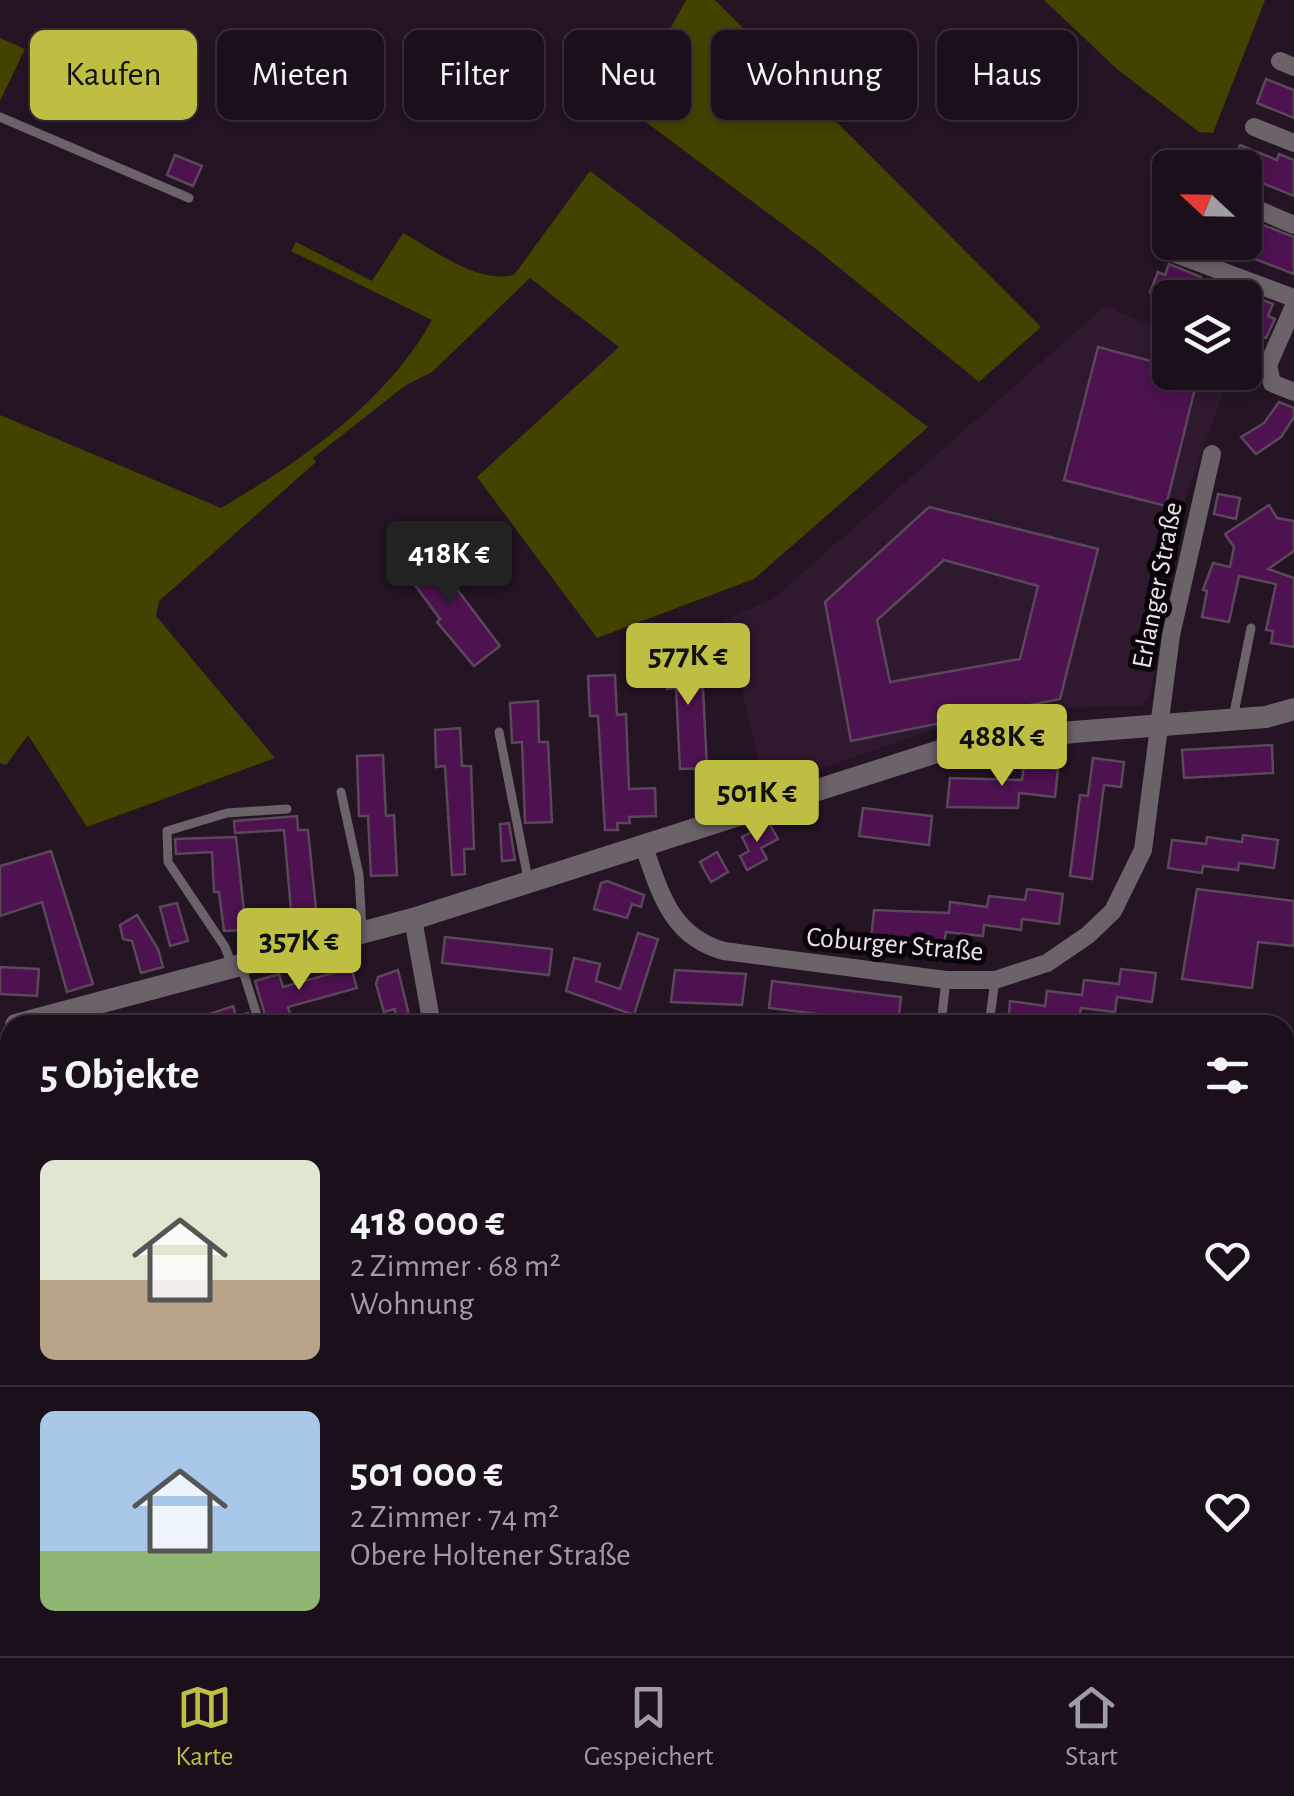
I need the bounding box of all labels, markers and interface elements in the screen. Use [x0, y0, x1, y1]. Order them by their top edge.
chip: Kaufen [30, 30, 197, 120]
chip: Mieten [217, 30, 384, 120]
chip: Filter [404, 30, 544, 120]
chip: Neu [564, 30, 691, 120]
chip: Wohnung [711, 30, 917, 120]
chip: Haus [937, 30, 1077, 120]
north arrow [1152, 150, 1262, 260]
map controls [1152, 150, 1262, 390]
button: layers [1152, 280, 1262, 390]
street label: Erlanger Straße [1128, 500, 1188, 671]
pin: 418K € [368, 521, 530, 606]
text: 418K € [408, 537, 490, 569]
pin: 577K € [607, 623, 769, 708]
text: 577K € [648, 639, 728, 671]
pin: 488K € [921, 704, 1083, 789]
text: 488K € [959, 720, 1045, 752]
pin: 501K € [676, 760, 838, 845]
text: 501K € [717, 776, 797, 808]
pin: 357K € [218, 908, 380, 993]
street label: Coburger Straße [805, 923, 985, 967]
text: 357K € [259, 924, 339, 956]
icon: filters [1200, 1048, 1255, 1103]
text: 5 Objekte [40, 1054, 200, 1096]
icon: home [120, 1200, 240, 1320]
text: 418 000 € [350, 1201, 505, 1243]
icon: heart [1200, 1233, 1255, 1288]
text: 2 Zimmer · 68 m² [350, 1250, 561, 1282]
text: Wohnung [350, 1288, 474, 1320]
icon: home [120, 1451, 240, 1571]
text: 501 000 € [350, 1452, 503, 1494]
icon: heart [1200, 1484, 1255, 1539]
text: 2 Zimmer · 74 m² [350, 1501, 559, 1533]
text: Obere Holtener Straße [350, 1539, 631, 1571]
tab: Karte [175, 1680, 233, 1774]
tab: Gespeichert [584, 1680, 713, 1774]
tab: Start [1064, 1680, 1119, 1774]

